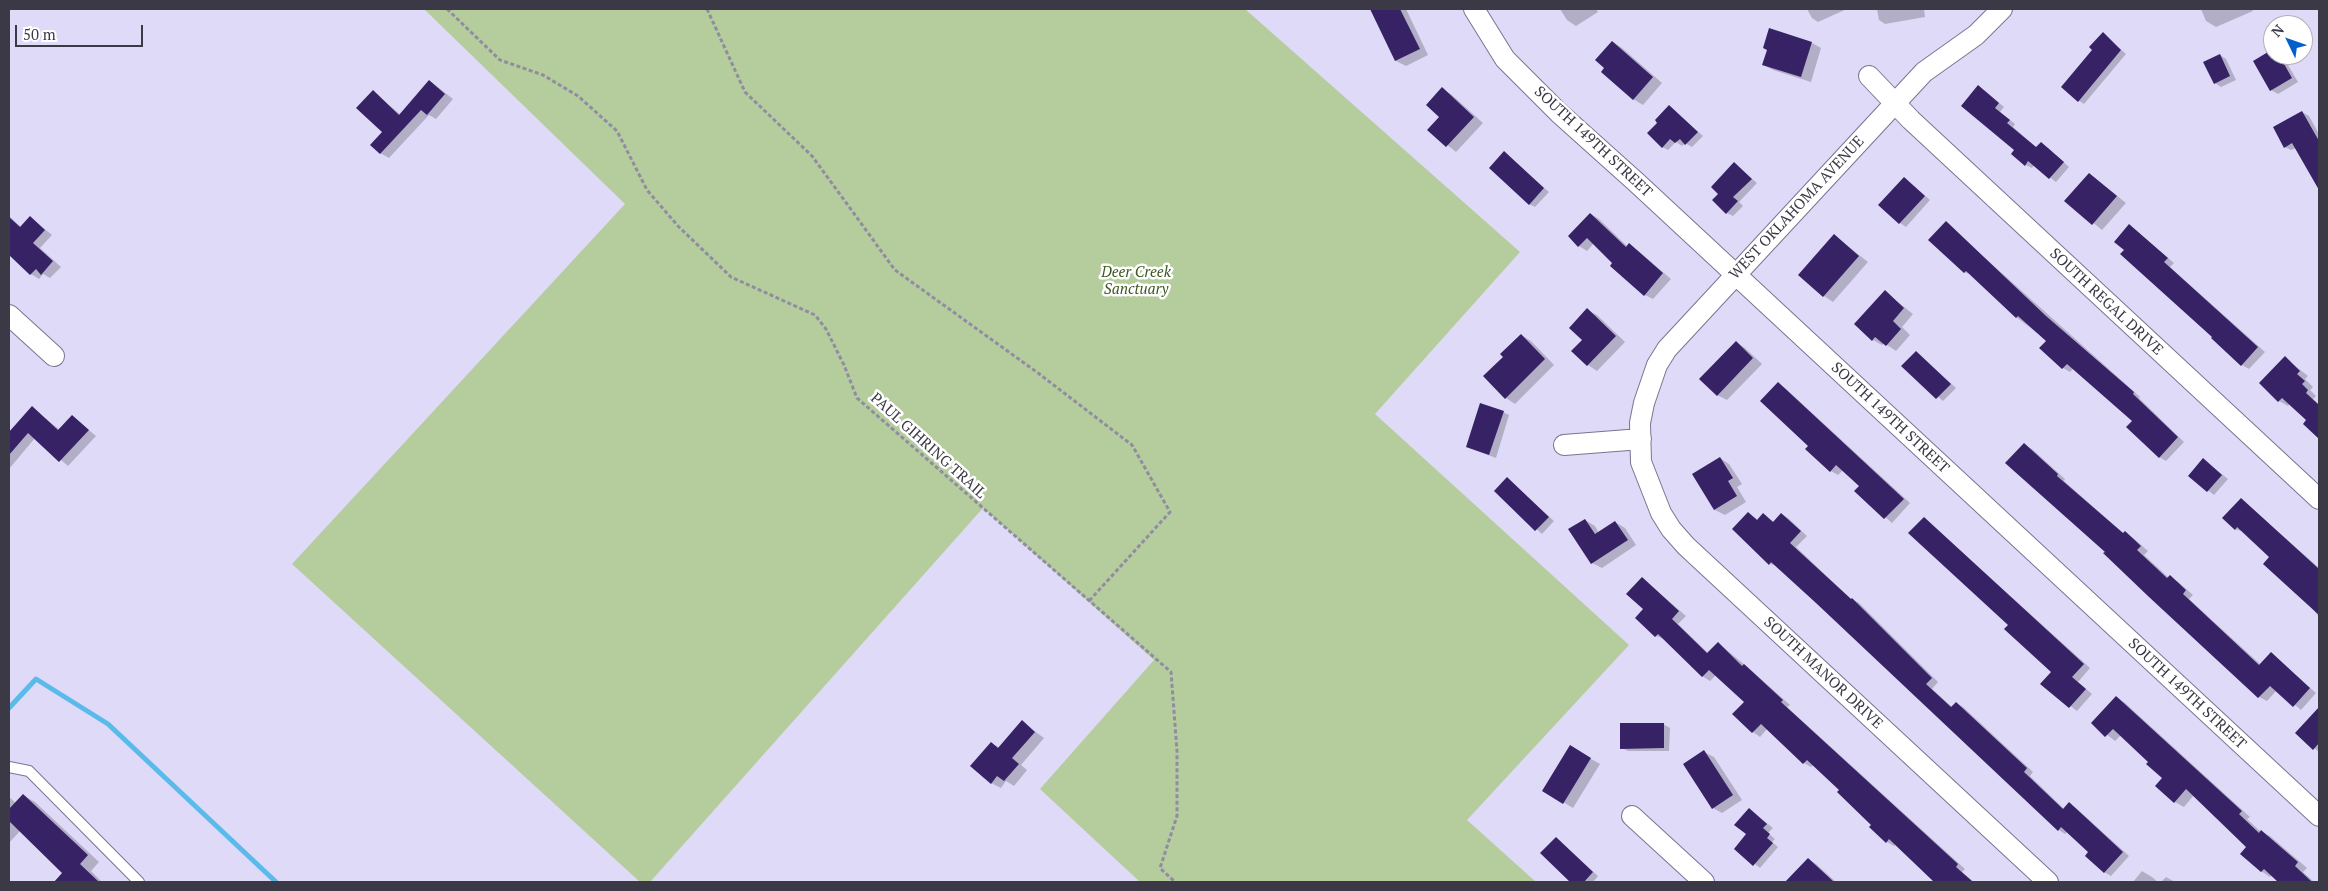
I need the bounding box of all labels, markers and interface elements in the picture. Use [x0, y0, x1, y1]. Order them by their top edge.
scale bar [18, 15, 145, 47]
north arrow [2263, 15, 2313, 65]
text: N [2267, 20, 2288, 41]
text: 50 m [23, 24, 56, 44]
street label: SOUTH 149TH STREET [1530, 83, 1656, 201]
street label: WEST OKLAHOMA AVENUE [1726, 133, 1868, 283]
street label: SOUTH REGAL DRIVE [2046, 245, 2166, 359]
park label: Deer Creek Sanctuary [1101, 264, 1171, 299]
street label: SOUTH 149TH STREET [1827, 359, 1953, 477]
street label: PAUL GIHRING TRAIL [867, 389, 989, 503]
street label: SOUTH MANOR DRIVE [1760, 613, 1886, 733]
street label: SOUTH 149TH STREET [2124, 635, 2250, 753]

